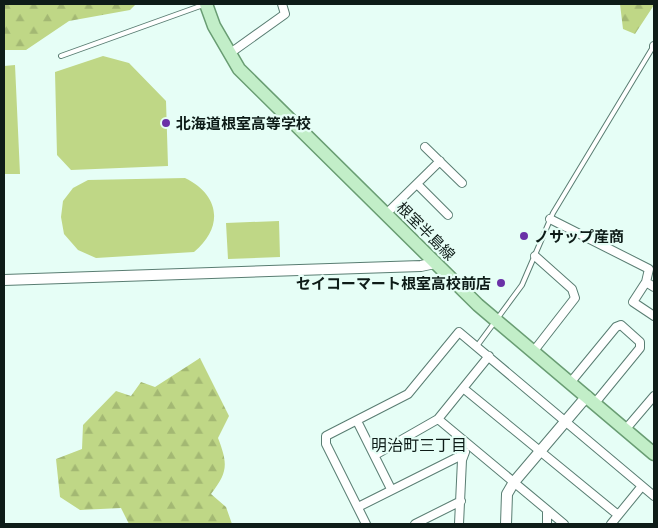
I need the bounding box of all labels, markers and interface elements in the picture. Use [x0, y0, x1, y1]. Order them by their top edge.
place label: 北海道根室高等学校 [176, 114, 311, 133]
marker: 北海道根室高等学校 [160, 117, 172, 129]
street label: 根室半島線 [393, 198, 459, 264]
place label: ノサップ産商 [534, 227, 624, 246]
marker: ノサップ産商 [518, 230, 530, 242]
place label: セイコーマート根室高校前店 [296, 274, 491, 293]
marker: セイコーマート根室高校前店 [495, 277, 507, 289]
district label: 明治町三丁目 [371, 435, 467, 456]

